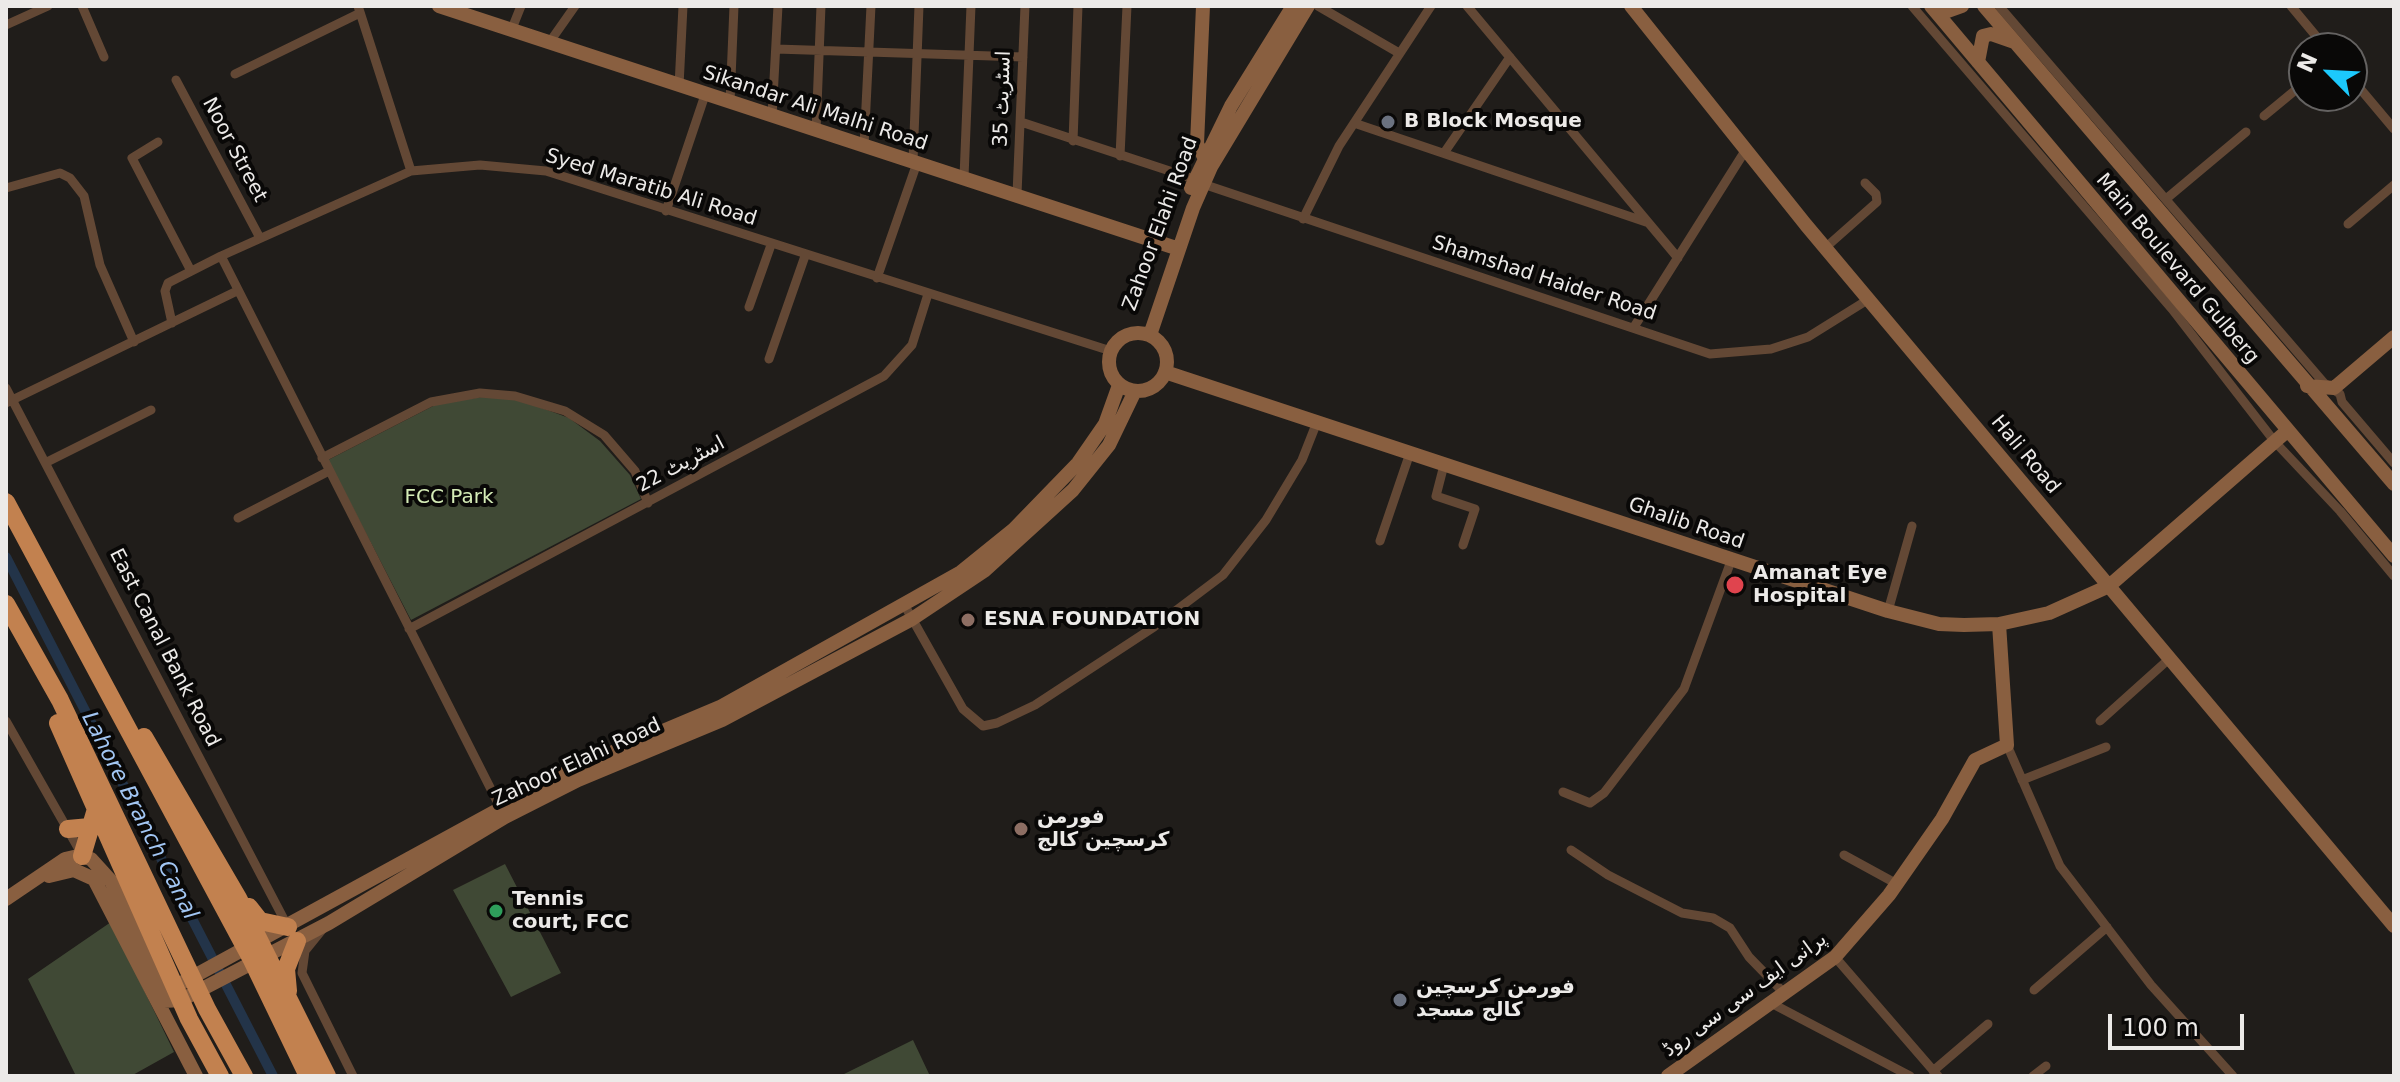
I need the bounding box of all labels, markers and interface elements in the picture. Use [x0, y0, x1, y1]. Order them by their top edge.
north arrow [2288, 32, 2368, 112]
text: N [2292, 49, 2323, 76]
street label: اسٹریٹ 35 [989, 50, 1017, 148]
street label: Sikandar Ali Malhi Road [700, 61, 930, 157]
street label: Noor Street [196, 94, 272, 206]
place label: B Block Mosque [1404, 110, 1582, 134]
marker: B Block Mosque [1379, 113, 1397, 131]
street label: Zahoor Elahi Road [1118, 134, 1204, 314]
street label: Syed Maratib Ali Road [542, 144, 760, 232]
street label: Main Boulevard Gulberg [2090, 169, 2264, 369]
street label: Shamshad Haider Road [1429, 231, 1659, 327]
street label: Hali Road [1985, 411, 2065, 499]
street label: اسٹریٹ 22 [633, 432, 729, 498]
park label: FCC Park [404, 486, 494, 510]
street label: Ghalib Road [1625, 493, 1747, 555]
street label: East Canal Bank Road [104, 545, 224, 751]
place label: Amanat Eye Hospital [1753, 562, 1887, 609]
marker: Amanat Eye Hospital [1724, 574, 1746, 596]
place label: ESNA FOUNDATION [984, 608, 1200, 632]
marker: ESNA FOUNDATION [959, 611, 977, 629]
water label: Lahore Branch Canal [75, 708, 203, 924]
street label: Zahoor Elahi Road [489, 713, 665, 813]
place label: فورمن کرسچین کالج [1037, 806, 1169, 853]
marker: فورمن کرسچین کالج [1012, 820, 1030, 838]
place label: Tennis court, FCC [512, 888, 629, 935]
marker: Tennis court, FCC [487, 902, 505, 920]
street label: پرانی ایف سی سی روڈ [1658, 927, 1832, 1063]
place label: فورمن کرسچین کالج مسجد [1416, 976, 1575, 1023]
marker: فورمن کرسچین کالج مسجد [1391, 991, 1409, 1009]
scale bar [2112, 998, 2248, 1048]
text: 100 m [2122, 1014, 2199, 1042]

